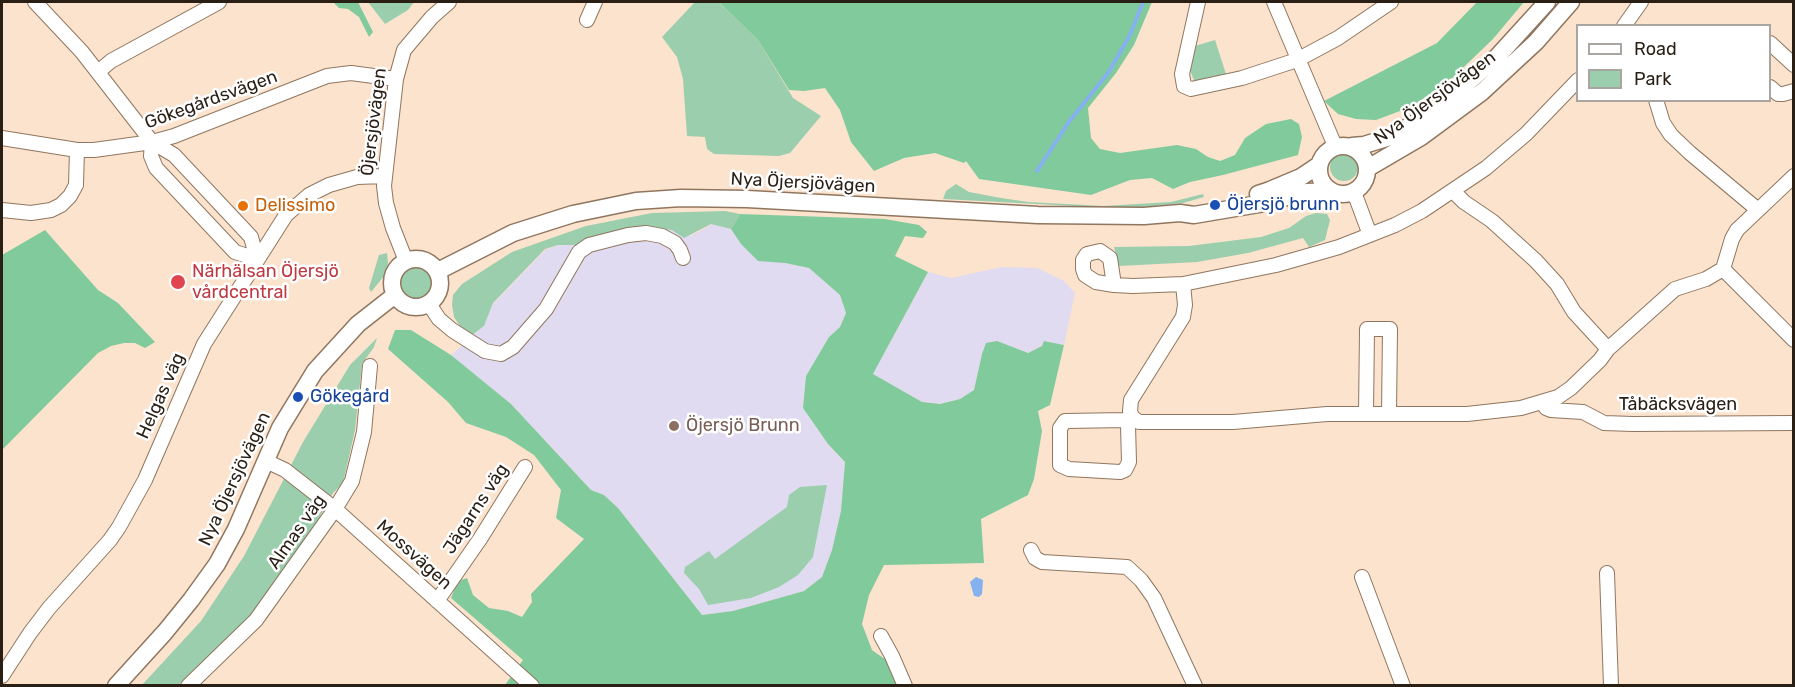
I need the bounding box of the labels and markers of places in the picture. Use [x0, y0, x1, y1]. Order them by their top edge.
place label: Öjersjö brunn [1227, 194, 1339, 216]
place label: Delissimo [255, 195, 335, 217]
marker: Öjersjö brunn [1208, 198, 1222, 212]
marker: Delissimo [236, 199, 250, 213]
place label: Närhälsan Öjersjö vårdcentral [192, 261, 339, 304]
marker: Närhälsan Öjersjö vårdcentral [169, 273, 187, 291]
place label: Gökegård [310, 386, 390, 408]
marker: Gökegård [291, 390, 305, 404]
place label: Öjersjö Brunn [686, 415, 800, 437]
marker: Öjersjö Brunn [667, 419, 681, 433]

